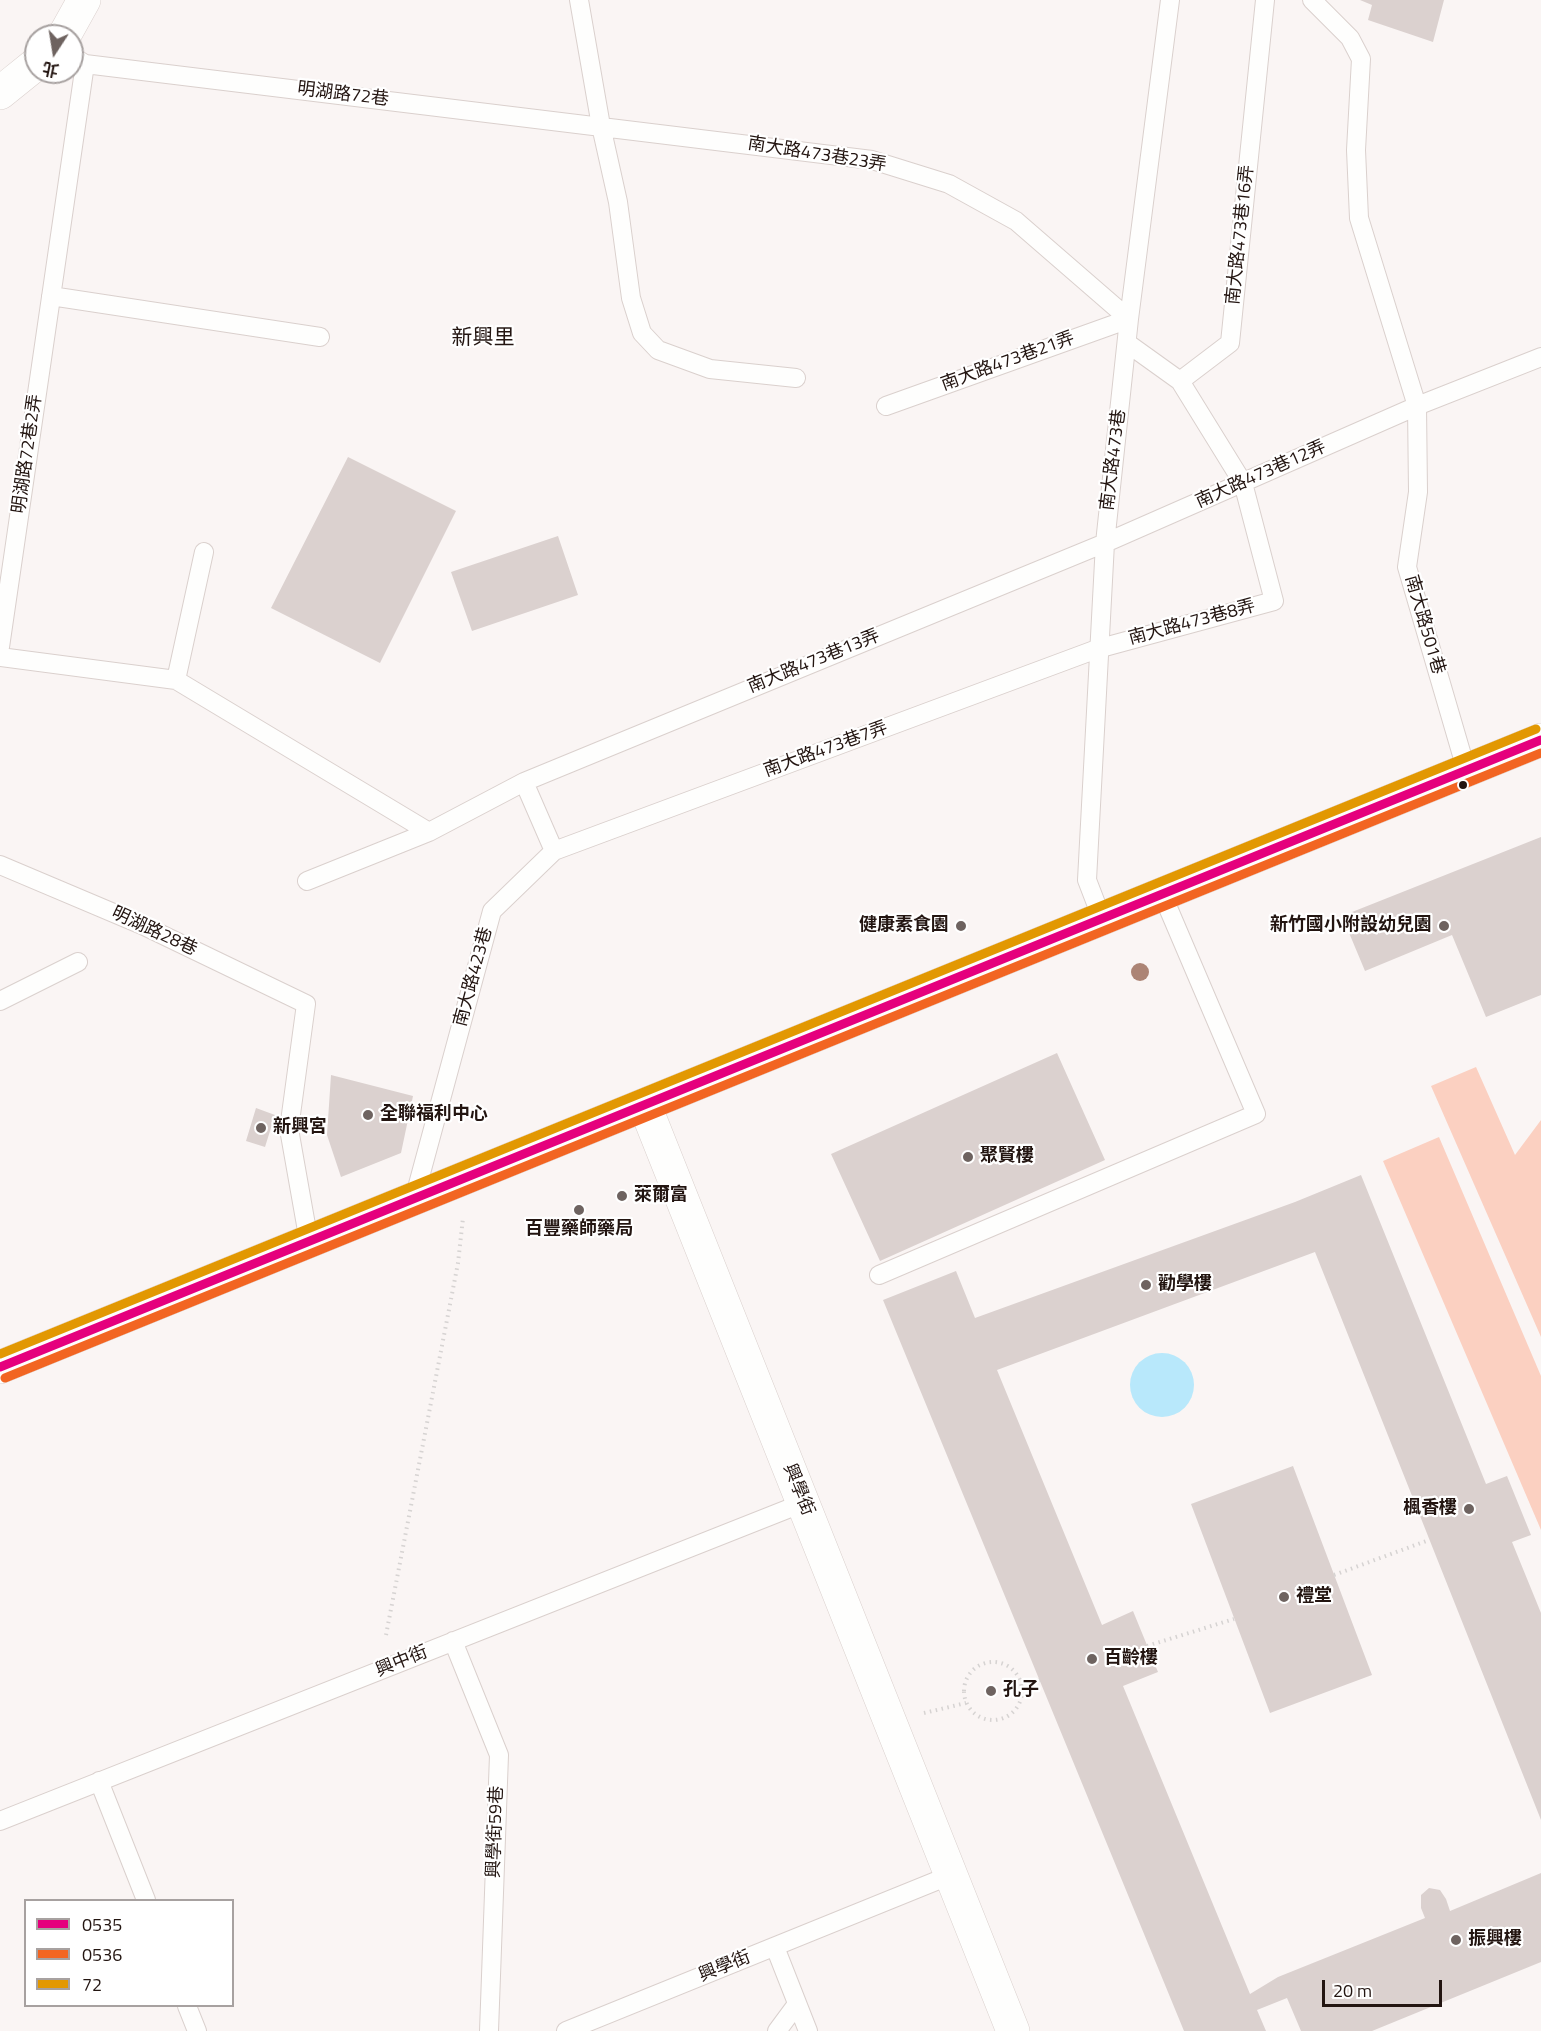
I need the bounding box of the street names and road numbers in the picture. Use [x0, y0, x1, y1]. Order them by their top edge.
street label: 明湖路72巷 [296, 79, 390, 111]
street label: 南大路473巷23弄 [746, 133, 888, 177]
street label: 南大路473巷16弄 [1223, 164, 1259, 306]
street label: 南大路473巷21弄 [938, 328, 1078, 396]
street label: 明湖路72巷2弄 [9, 393, 47, 515]
street label: 南大路473巷 [1097, 408, 1131, 512]
street label: 南大路473巷12弄 [1192, 437, 1330, 513]
street label: 南大路501巷 [1400, 573, 1448, 677]
street label: 南大路473巷8弄 [1126, 596, 1258, 650]
street label: 南大路473巷13弄 [745, 626, 883, 698]
street label: 南大路473巷7弄 [761, 718, 891, 782]
street label: 明湖路28巷 [108, 903, 200, 961]
street label: 南大路423巷 [450, 925, 498, 1029]
street label: 興學街 [778, 1461, 818, 1519]
street label: 興中街 [373, 1642, 431, 1682]
street label: 興學街59巷 [484, 1786, 508, 1878]
street label: 興學街 [696, 1947, 754, 1987]

